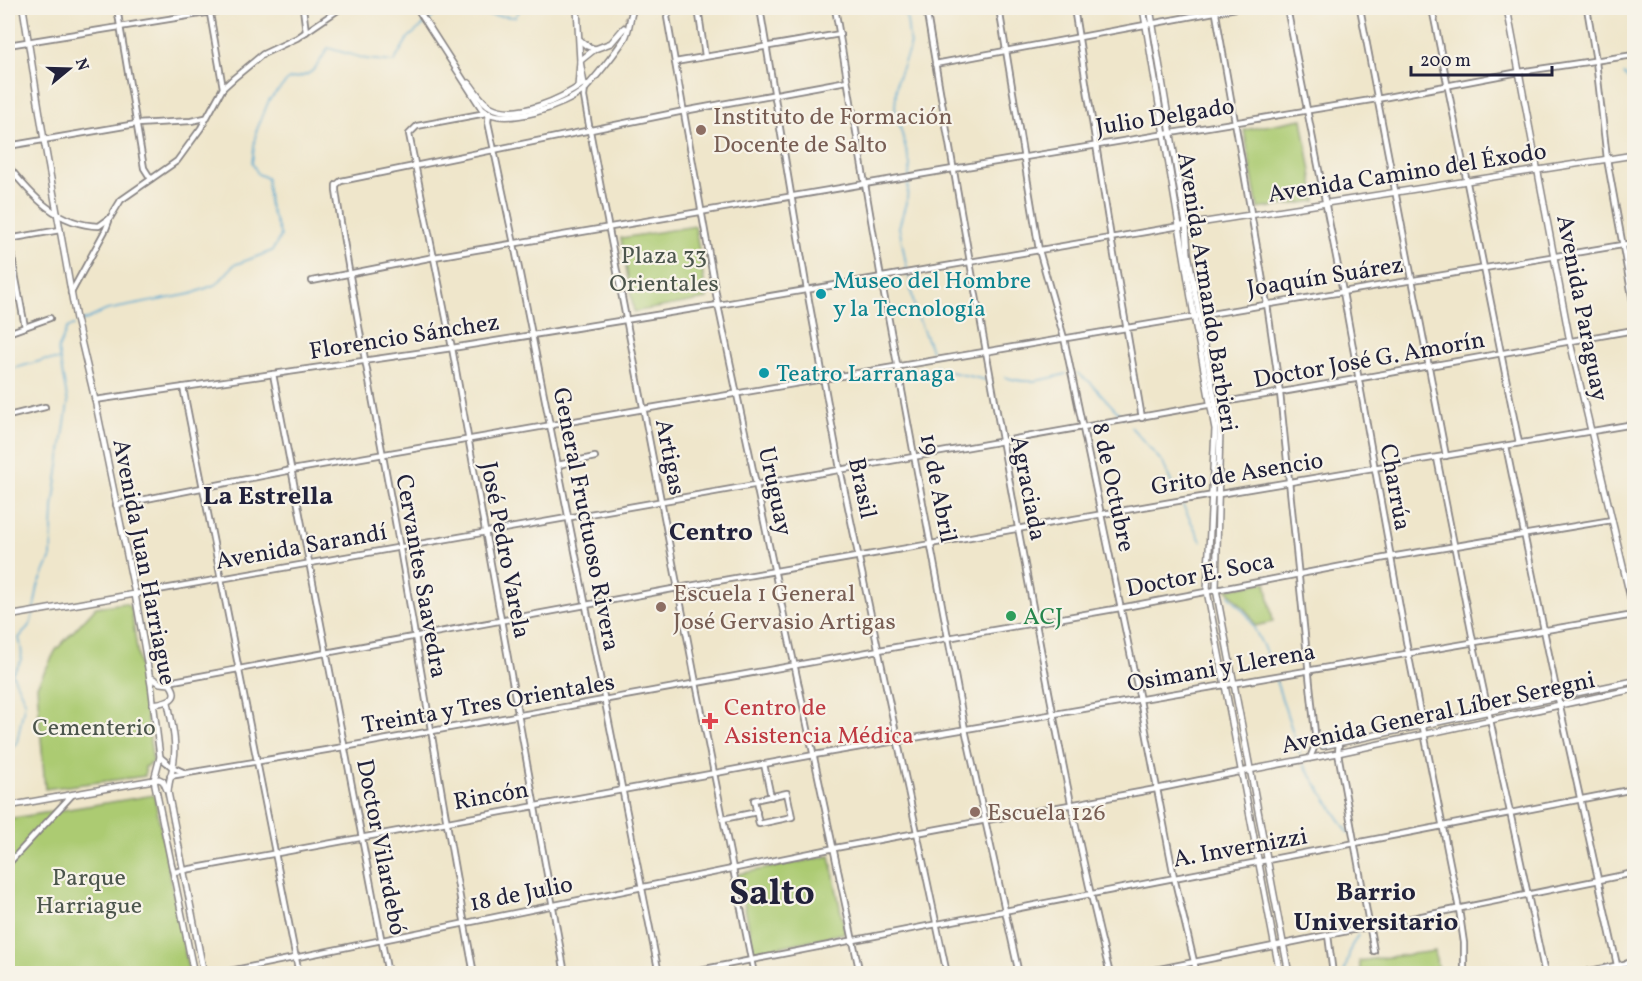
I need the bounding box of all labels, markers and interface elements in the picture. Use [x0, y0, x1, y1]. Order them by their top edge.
north arrow [39, 39, 99, 99]
scale bar [1411, 39, 1552, 77]
text: 200 m [1420, 49, 1471, 74]
text: N [69, 56, 94, 74]
street label: Julio Delgado [1094, 90, 1237, 146]
place label: Instituto de Formación Docente de Salto [713, 101, 953, 163]
marker: Instituto de Formación Docente de Salto [694, 123, 708, 137]
street label: Avenida Camino del Éxodo [1266, 135, 1549, 213]
street label: Avenida Armando Barbieri [1167, 150, 1245, 435]
street label: Avenida Paraguay [1546, 212, 1616, 404]
park label: Plaza 33 Orientales [609, 240, 719, 302]
street label: Joaquín Suárez [1245, 249, 1406, 307]
place label: Museo del Hombre y la Tecnología [833, 265, 1031, 327]
marker: Museo del Hombre y la Tecnología [814, 287, 828, 301]
street label: Florencio Sánchez [307, 306, 502, 370]
street label: Doctor José G. Amorín [1251, 324, 1488, 398]
place label: Teatro Larranaga [776, 358, 955, 392]
marker: Teatro Larranaga [757, 366, 771, 380]
street label: General Fructuoso Rivera [543, 385, 627, 654]
street label: Artigas [645, 416, 693, 498]
street label: 8 de Octubre [1082, 420, 1142, 555]
street label: 19 de Abril [910, 431, 964, 546]
street label: Agraciada [1000, 433, 1054, 544]
street label: Avenida Juan Harriague [102, 436, 184, 688]
street label: Charrúa [1370, 441, 1418, 533]
street label: Uruguay [748, 444, 800, 539]
street label: Grito de Asencio [1149, 445, 1326, 505]
street label: Brasil [838, 455, 884, 522]
street label: José Pedro Varela [470, 459, 538, 642]
street label: Cervantes Saavedra [385, 472, 455, 681]
district label: La Estrella [203, 479, 333, 515]
district label: Centro [669, 515, 753, 551]
street label: Avenida Sarandí [213, 516, 390, 580]
street label: Doctor E. Soca [1123, 545, 1277, 607]
place label: Escuela 1 General José Gervasio Artigas [673, 578, 896, 640]
marker: Escuela 1 General José Gervasio Artigas [654, 600, 668, 614]
place label: ACJ [1023, 601, 1063, 635]
marker: ACJ [1004, 609, 1018, 623]
street label: Osimani y Llerena [1125, 636, 1318, 702]
street label: Avenida General Líber Seregni [1279, 664, 1598, 764]
street label: Treinta y Tres Orientales [359, 666, 617, 744]
place label: Centro de Asistencia Médica [724, 692, 914, 754]
park label: Cementerio [32, 712, 156, 746]
marker: Centro de Asistencia Médica [701, 712, 719, 730]
street label: Doctor Vilardebó [346, 756, 414, 938]
street label: Rincón [451, 774, 532, 820]
place label: Escuela 126 [987, 797, 1106, 831]
marker: Escuela 126 [968, 805, 982, 819]
street label: A. Invernizzi [1170, 820, 1310, 878]
park label: Parque Harriague [36, 862, 142, 924]
street label: 18 de Julio [467, 868, 576, 922]
district label: Salto [729, 870, 815, 920]
district label: Barrio Universitario [1294, 875, 1458, 941]

